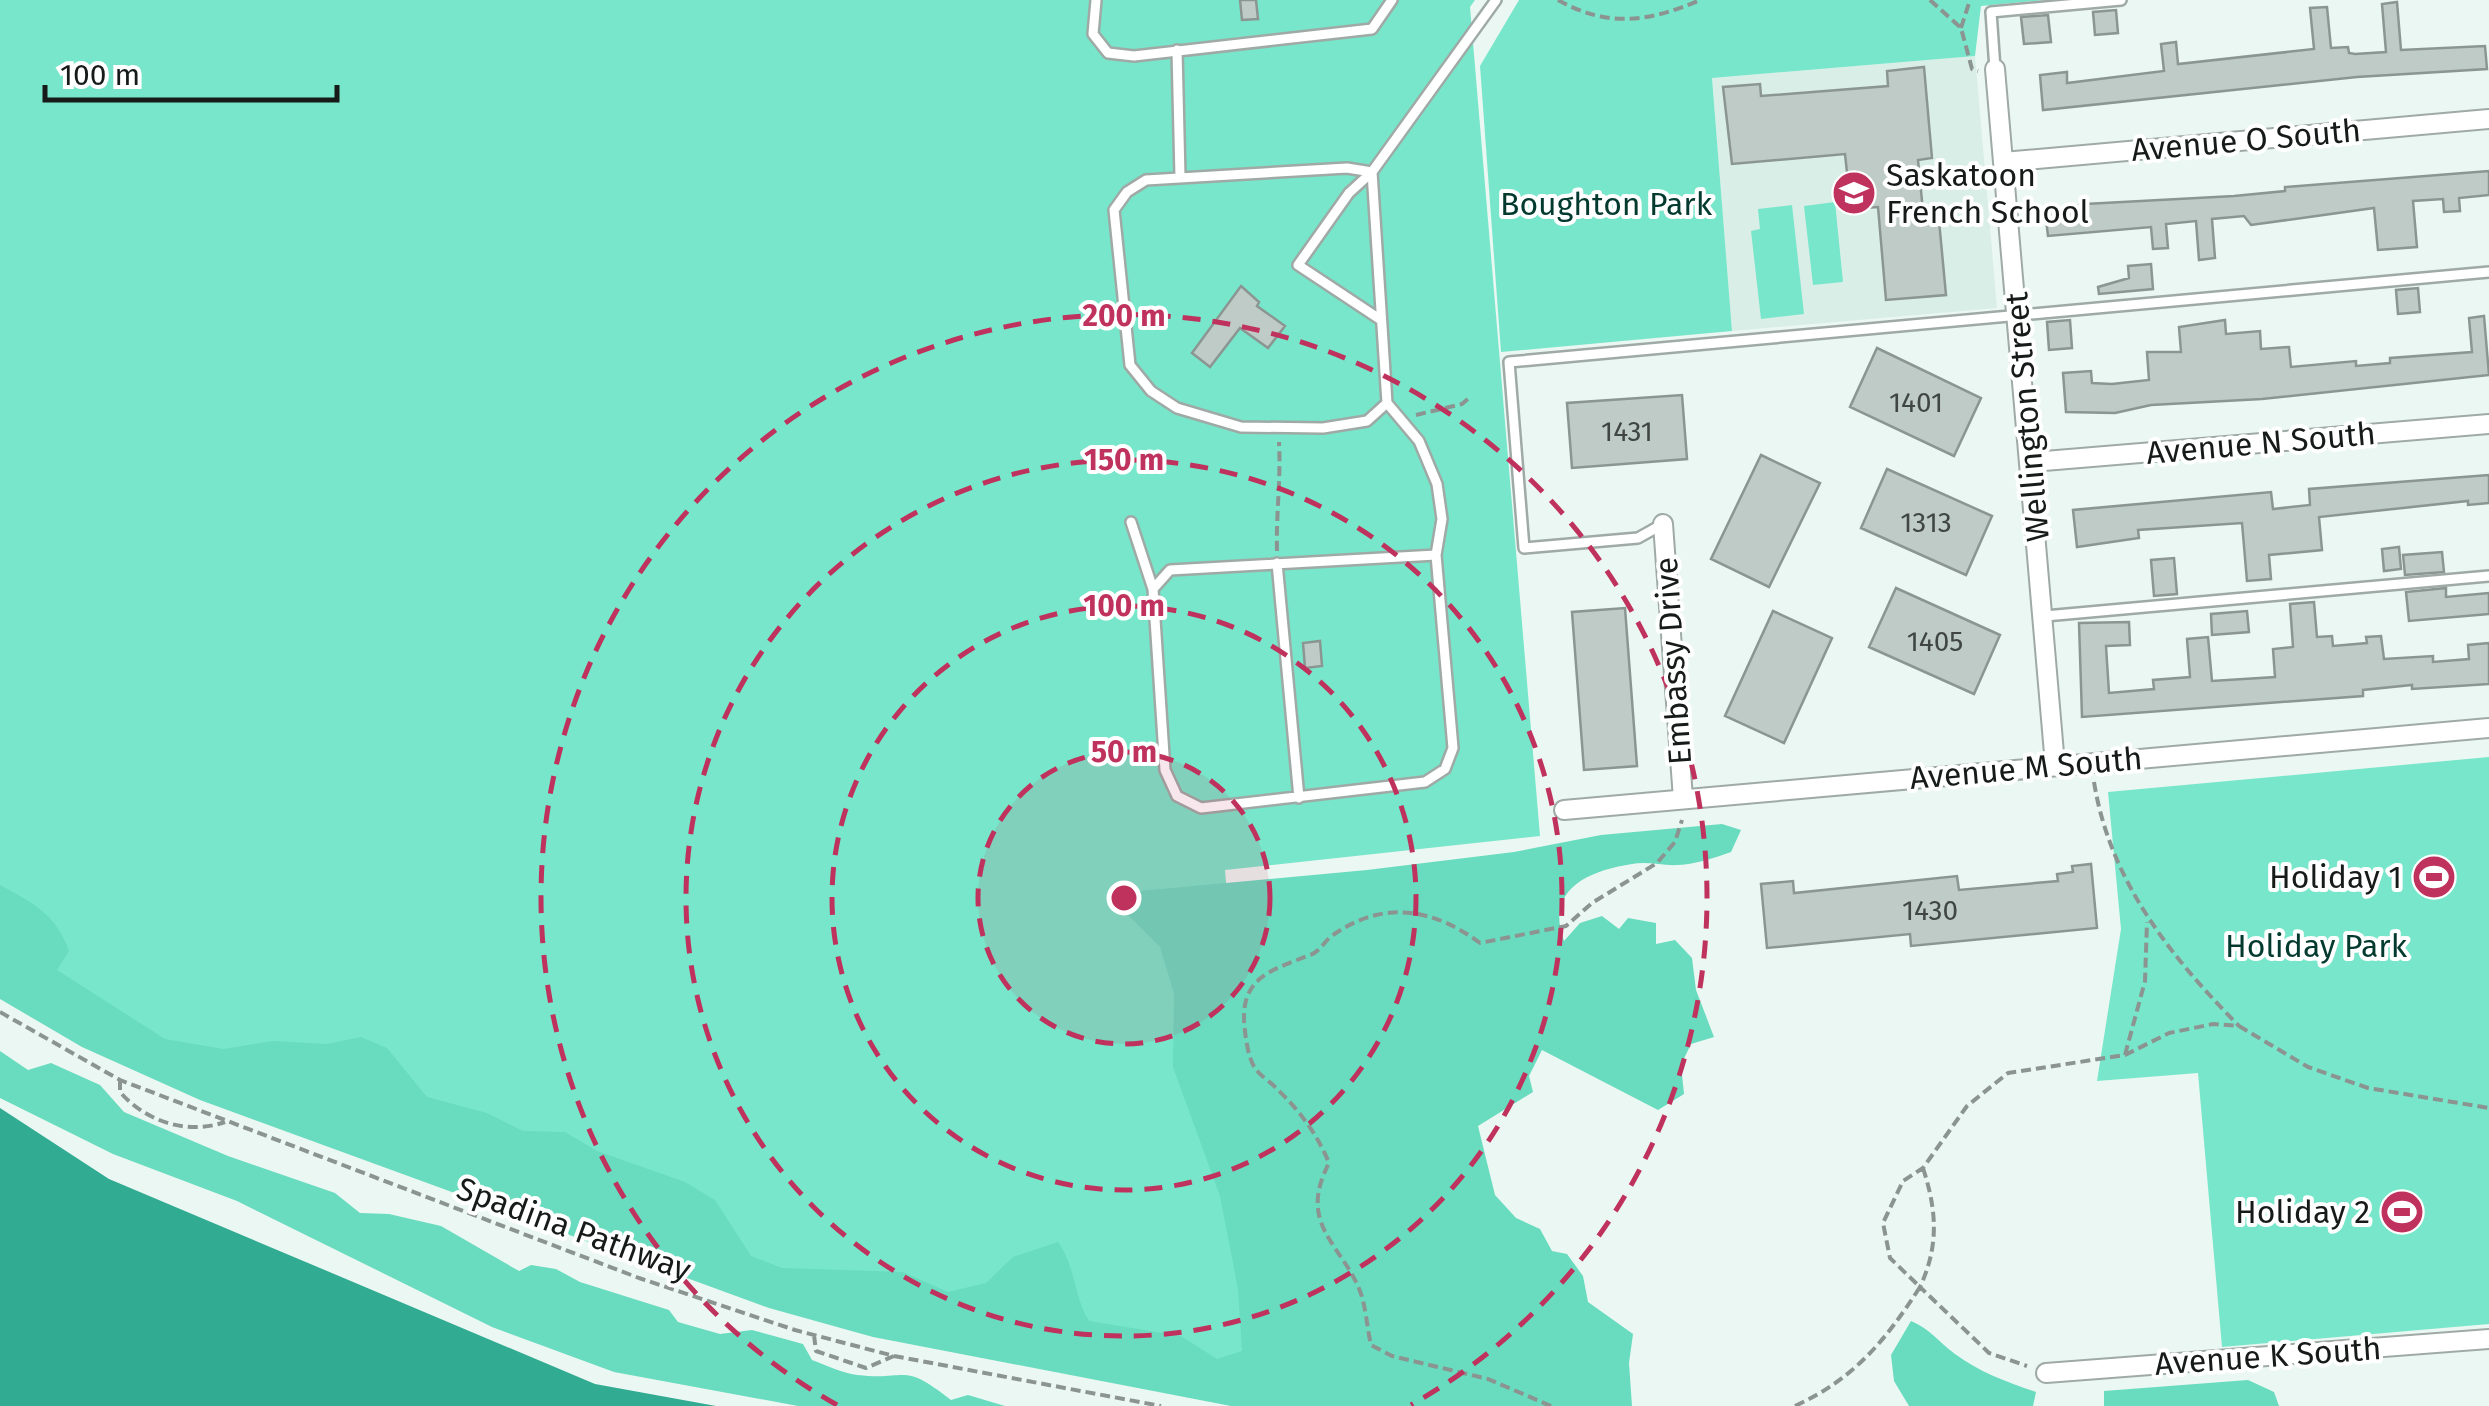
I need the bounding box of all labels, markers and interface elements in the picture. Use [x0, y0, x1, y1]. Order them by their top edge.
scale bar [45, 40, 338, 102]
text: 100 m [60, 57, 140, 93]
street label: Avenue O South [2130, 111, 2362, 169]
place label: Saskatoon French School [1886, 156, 2089, 231]
school or university icon: Saskatoon French School [1831, 170, 1877, 216]
park label: Boughton Park [1500, 185, 1713, 223]
street label: Wellington Street [1997, 290, 2057, 543]
text: 200 m [1082, 298, 1166, 334]
house number: 1401 [1889, 386, 1943, 419]
street label: Avenue N South [2145, 414, 2377, 472]
house number: 1431 [1601, 415, 1653, 448]
text: 150 m [1084, 442, 1164, 478]
house number: 1313 [1900, 506, 1952, 539]
street label: Embassy Drive [1647, 556, 1699, 766]
text: 100 m [1083, 588, 1165, 624]
house number: 1405 [1907, 625, 1963, 658]
text: 50 m [1091, 734, 1157, 770]
street label: Avenue M South [1908, 739, 2144, 797]
sports icon: Holiday 1 [2411, 854, 2457, 900]
place label: Holiday 1 [2269, 858, 2402, 896]
centre of rings [1106, 880, 1142, 916]
house number: 1430 [1902, 894, 1958, 927]
park label: Holiday Park [2225, 927, 2408, 965]
street label: Spadina Pathway [452, 1169, 696, 1289]
sports icon: Holiday 2 [2379, 1189, 2425, 1235]
place label: Holiday 2 [2235, 1193, 2370, 1231]
street label: Avenue K South [2153, 1329, 2383, 1383]

